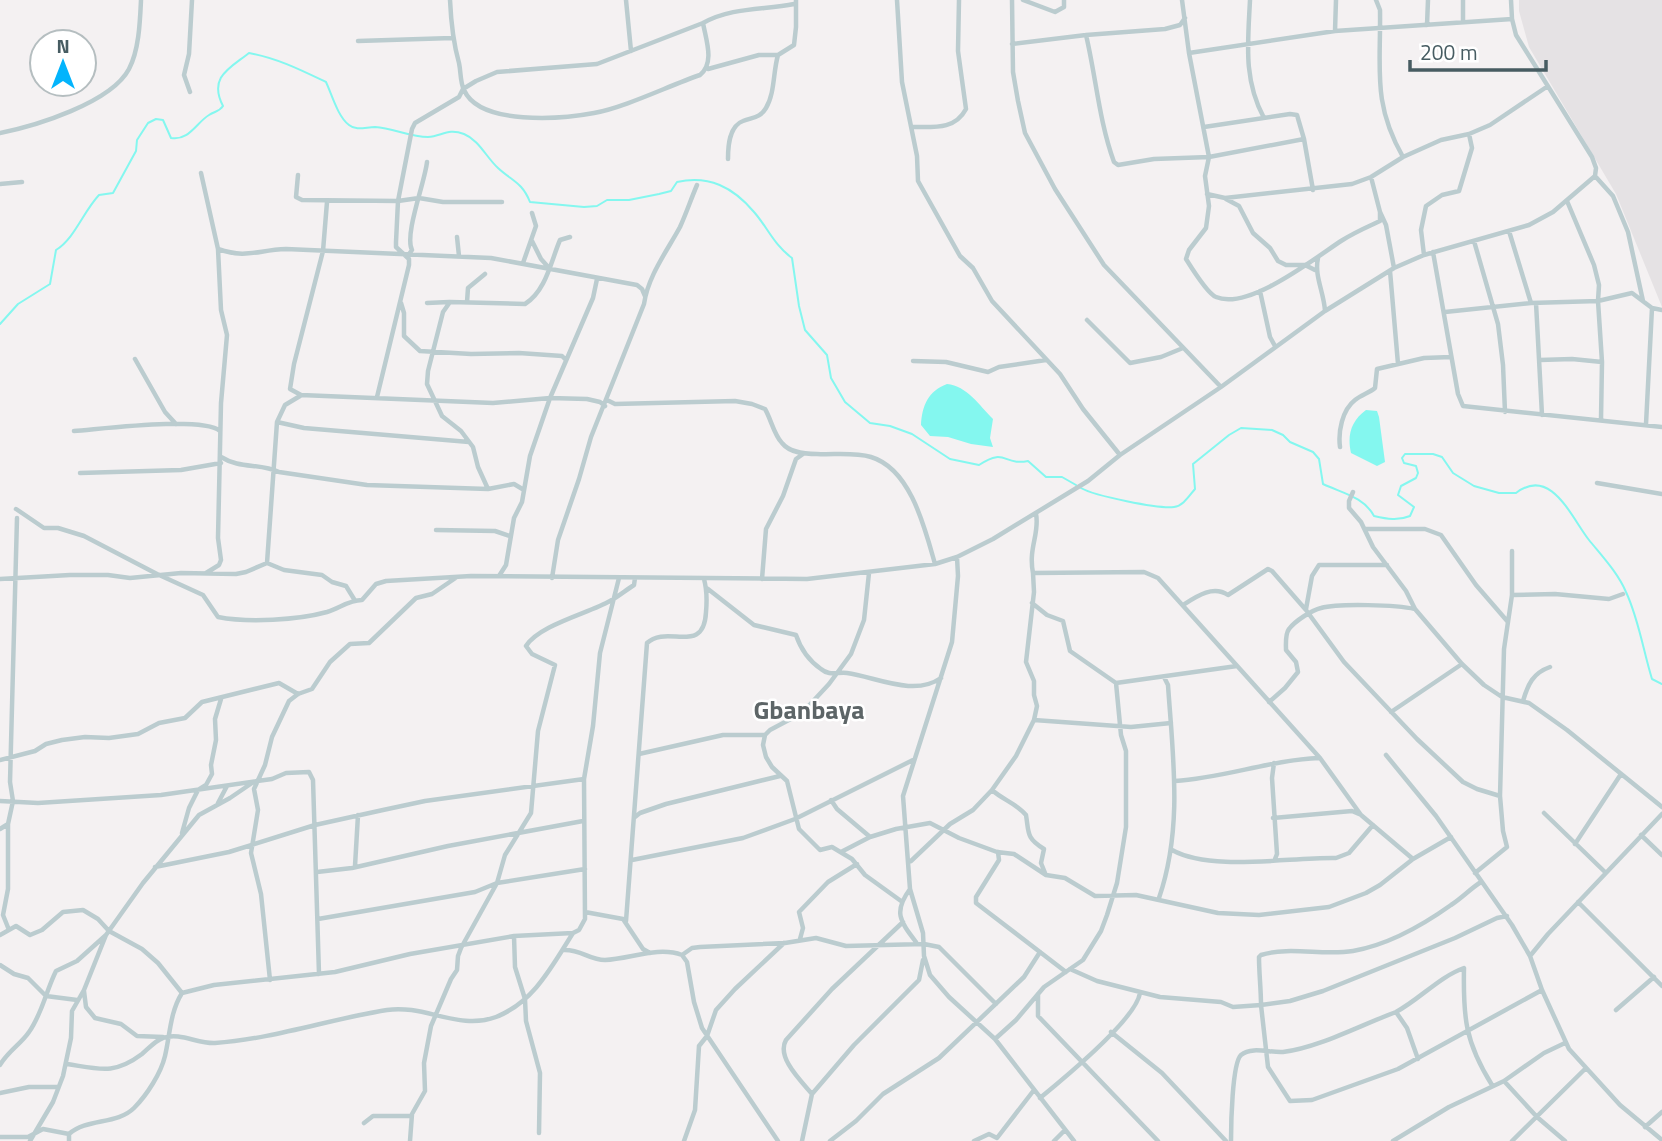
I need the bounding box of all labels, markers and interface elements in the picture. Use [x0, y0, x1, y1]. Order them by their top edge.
north arrow [28, 28, 98, 98]
scale bar [1410, 28, 1546, 72]
text: N [56, 31, 70, 60]
text: 200 m [1420, 36, 1477, 68]
district label: Gbanbaya [753, 690, 865, 729]

